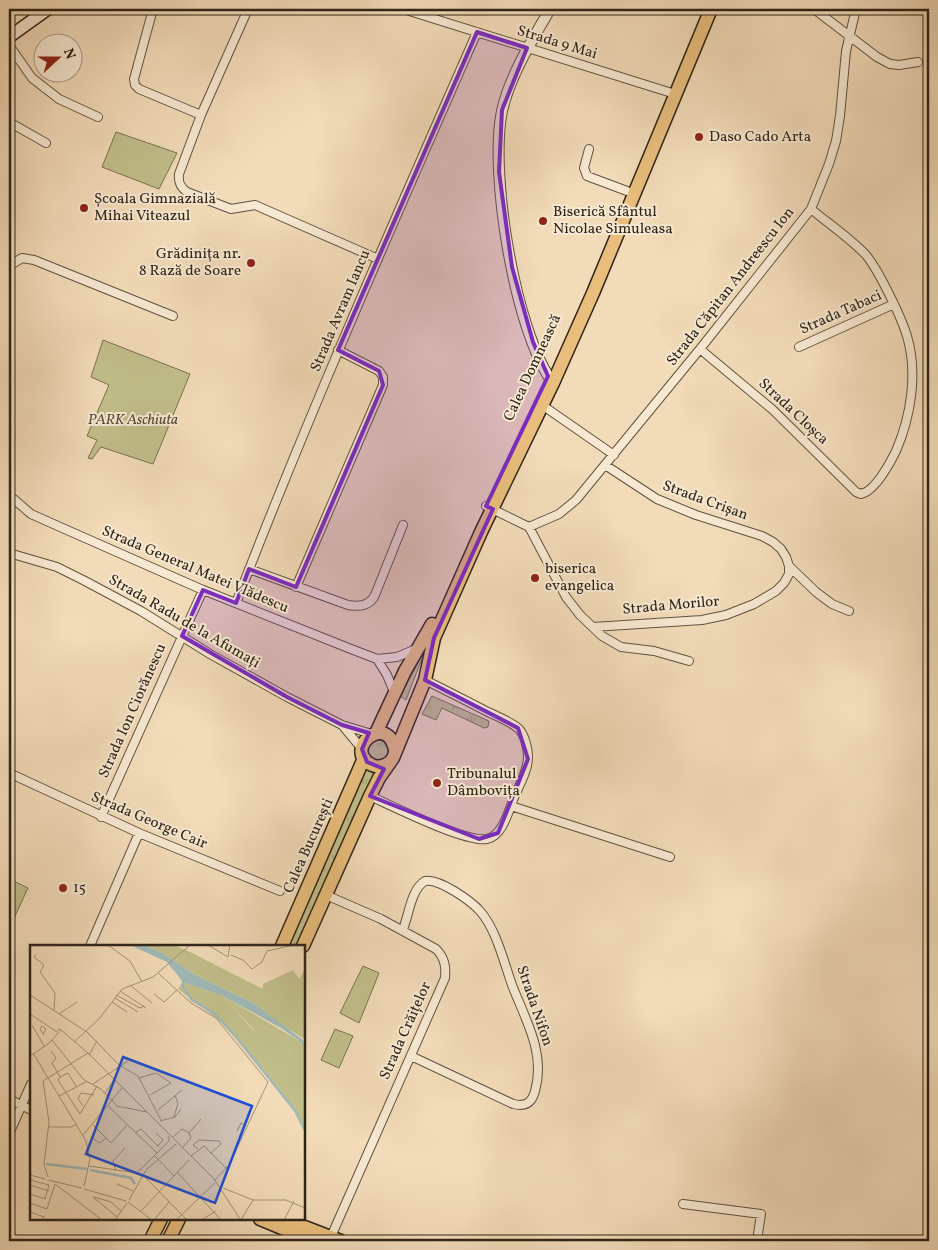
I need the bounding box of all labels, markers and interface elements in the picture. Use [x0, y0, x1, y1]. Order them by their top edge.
street label: Strada 9 Mai [514, 21, 600, 65]
north arrow [32, 32, 82, 82]
text: N [58, 46, 79, 62]
place label: Daso Cado Arta [709, 127, 811, 148]
marker: Daso Cado Arta [693, 131, 705, 143]
place label: Școala Gimnazială Mihai Viteazul [94, 189, 216, 227]
marker: Școala Gimnazială Mihai Viteazul [78, 202, 90, 214]
place label: Biserică Sfântul Nicolae Simuleasa [553, 202, 673, 240]
street label: Strada Căpitan Andreescu Ion [662, 203, 800, 371]
marker: Biserică Sfântul Nicolae Simuleasa [537, 215, 549, 227]
place label: Grădiniţa nr. 8 Rază de Soare [139, 244, 241, 282]
street label: Strada Avram Iancu [306, 247, 376, 375]
marker: Grădiniţa nr. 8 Rază de Soare [245, 257, 257, 269]
street label: Strada Tabaci [797, 286, 885, 340]
street label: Calea Domnească [499, 311, 567, 425]
street label: Strada Cloșca [753, 374, 833, 450]
park label: PARK Aschiuta [88, 410, 178, 431]
street label: Strada Crișan [659, 476, 751, 526]
street label: Strada General Matei Vlădescu [98, 521, 292, 619]
place label: biserica evangelica [545, 559, 614, 597]
street label: Strada Radu de la Afumați [104, 570, 264, 674]
marker: biserica evangelica [529, 572, 541, 584]
street label: Strada Morilor [622, 591, 720, 621]
street label: Strada Ion Ciorănescu [94, 640, 172, 782]
place label: Tribunalul Dâmbovița [447, 764, 520, 802]
marker: Tribunalul Dâmbovița [431, 777, 443, 789]
street label: Strada George Cair [88, 787, 210, 855]
street label: Calea București [279, 795, 339, 897]
place label: 15 [73, 878, 86, 899]
marker: 15 [57, 882, 69, 894]
inset map [30, 945, 305, 1220]
street label: Strada Nifon [510, 963, 558, 1049]
street label: Strada Crăițelor [375, 979, 437, 1083]

